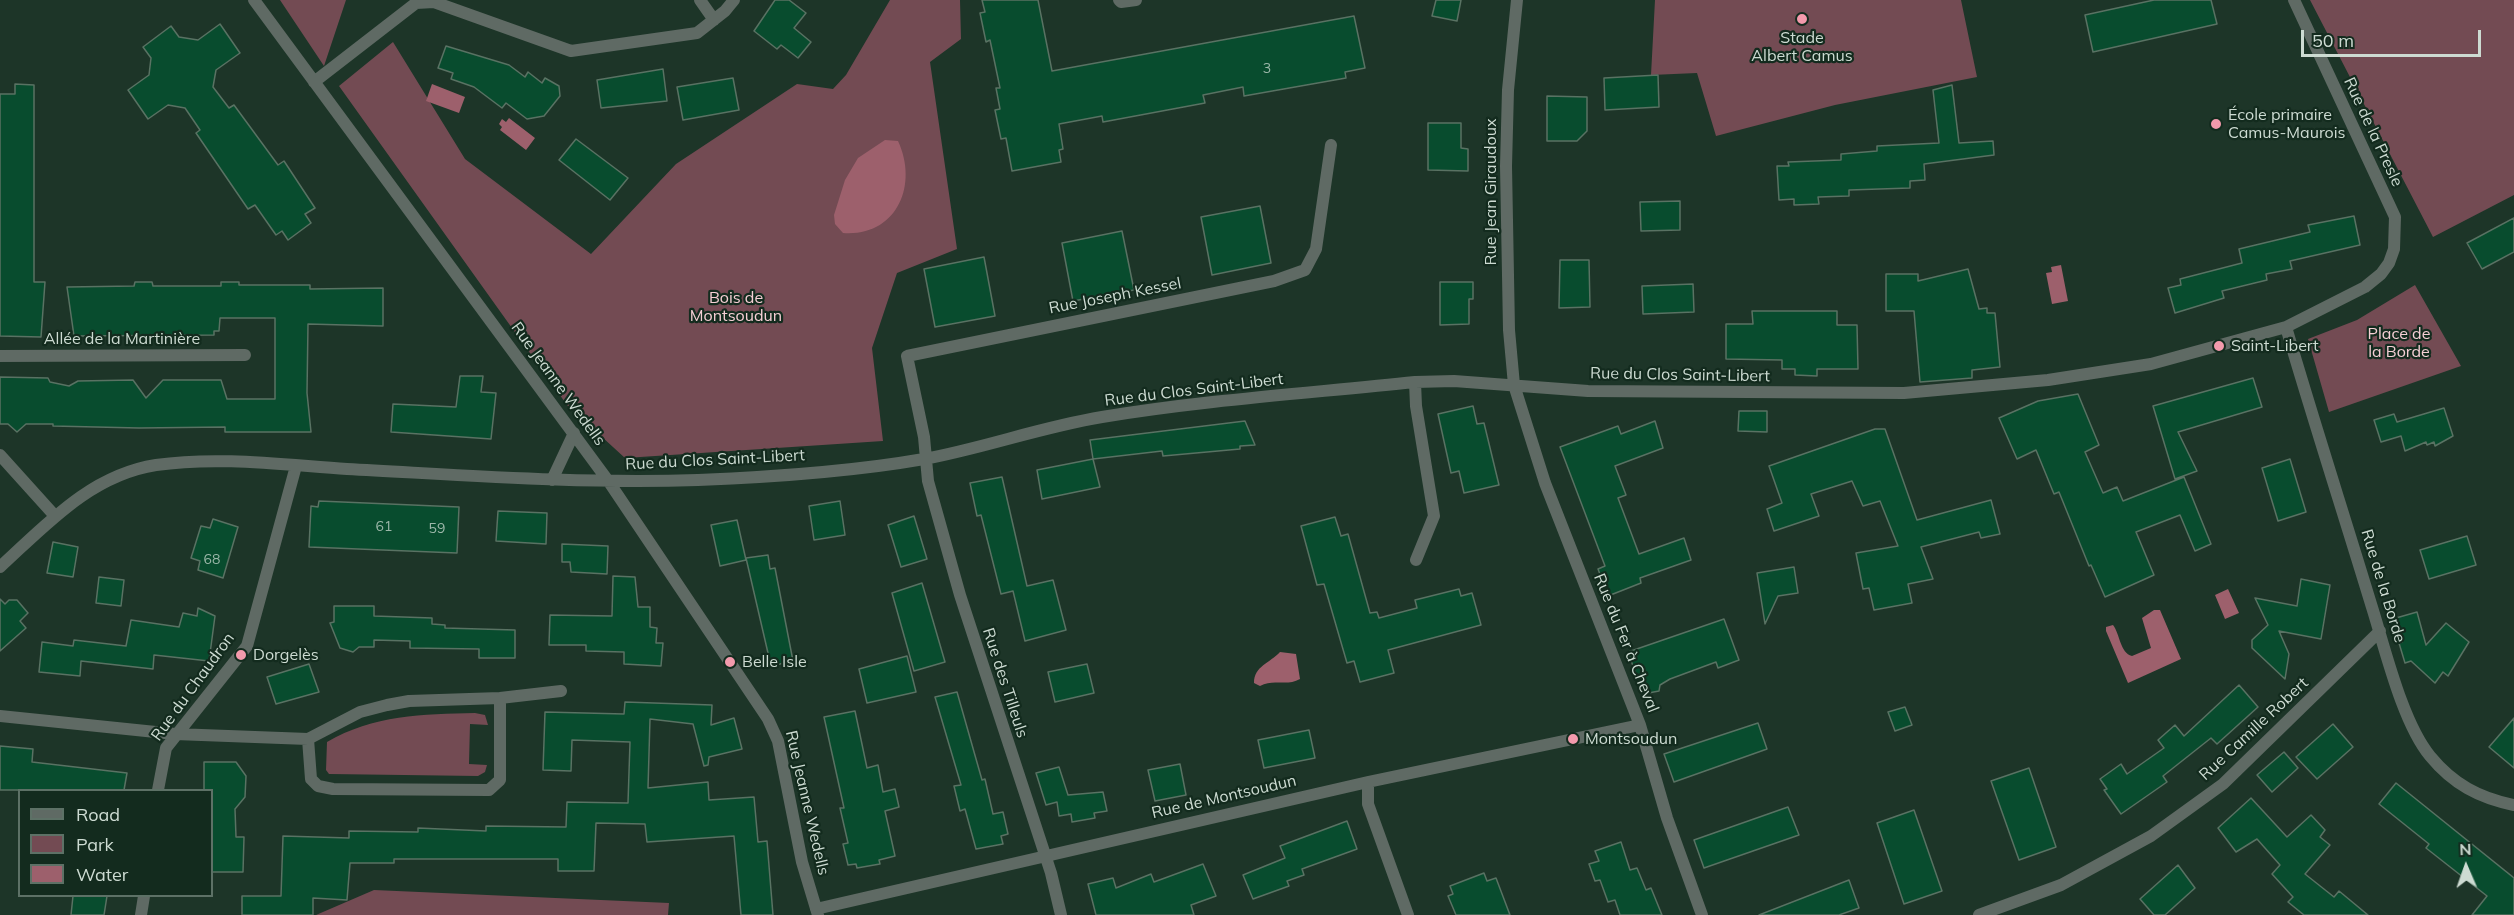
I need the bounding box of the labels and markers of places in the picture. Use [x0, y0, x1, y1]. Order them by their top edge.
marker: Stade Albert Camus [1795, 12, 1809, 26]
place label: Stade Albert Camus [1751, 28, 1853, 66]
place label: École primaire Camus-Maurois [2228, 105, 2345, 143]
marker: École primaire Camus-Maurois [2209, 117, 2223, 131]
place label: Saint-Libert [2231, 336, 2319, 356]
marker: Saint-Libert [2212, 339, 2226, 353]
place label: Dorgelès [253, 645, 319, 665]
marker: Dorgelès [234, 648, 248, 662]
place label: Belle Isle [742, 652, 807, 672]
marker: Belle Isle [723, 655, 737, 669]
place label: Montsoudun [1585, 729, 1677, 749]
marker: Montsoudun [1566, 732, 1580, 746]

